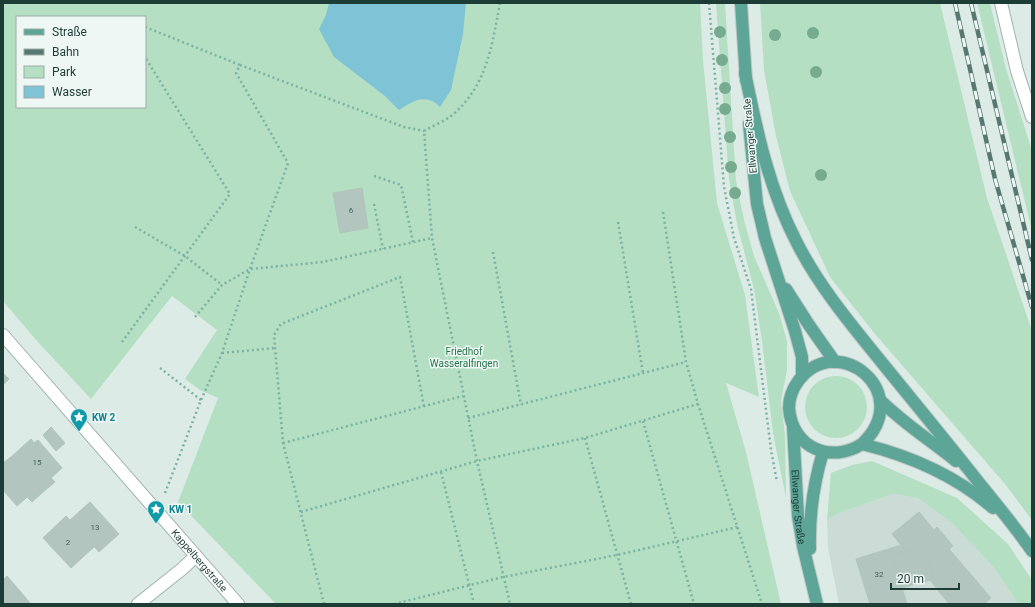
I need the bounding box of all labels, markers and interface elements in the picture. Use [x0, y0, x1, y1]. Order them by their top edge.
legend [16, 16, 146, 108]
text: Straße [52, 25, 87, 39]
text: Bahn [52, 45, 79, 59]
text: Park [52, 65, 77, 79]
text: Wasser [52, 85, 92, 99]
street label: Ellwanger Straße [741, 98, 759, 174]
house number: 6 [349, 206, 354, 215]
park label: Friedhof Wasseralfingen [430, 346, 498, 369]
place icon: KW 2 [69, 407, 89, 432]
place label: KW 2 [92, 412, 116, 423]
house number: 15 [33, 458, 42, 467]
street label: Ellwanger Straße [790, 469, 808, 545]
place icon: KW 1 [146, 499, 166, 524]
place label: KW 1 [169, 504, 192, 515]
house number: 13 [91, 523, 100, 532]
street label: Kappelbergstraße [170, 527, 230, 594]
house number: 2 [66, 538, 71, 547]
scale bar [891, 565, 959, 591]
house number: 32 [875, 570, 884, 579]
text: 20 m [897, 572, 924, 586]

